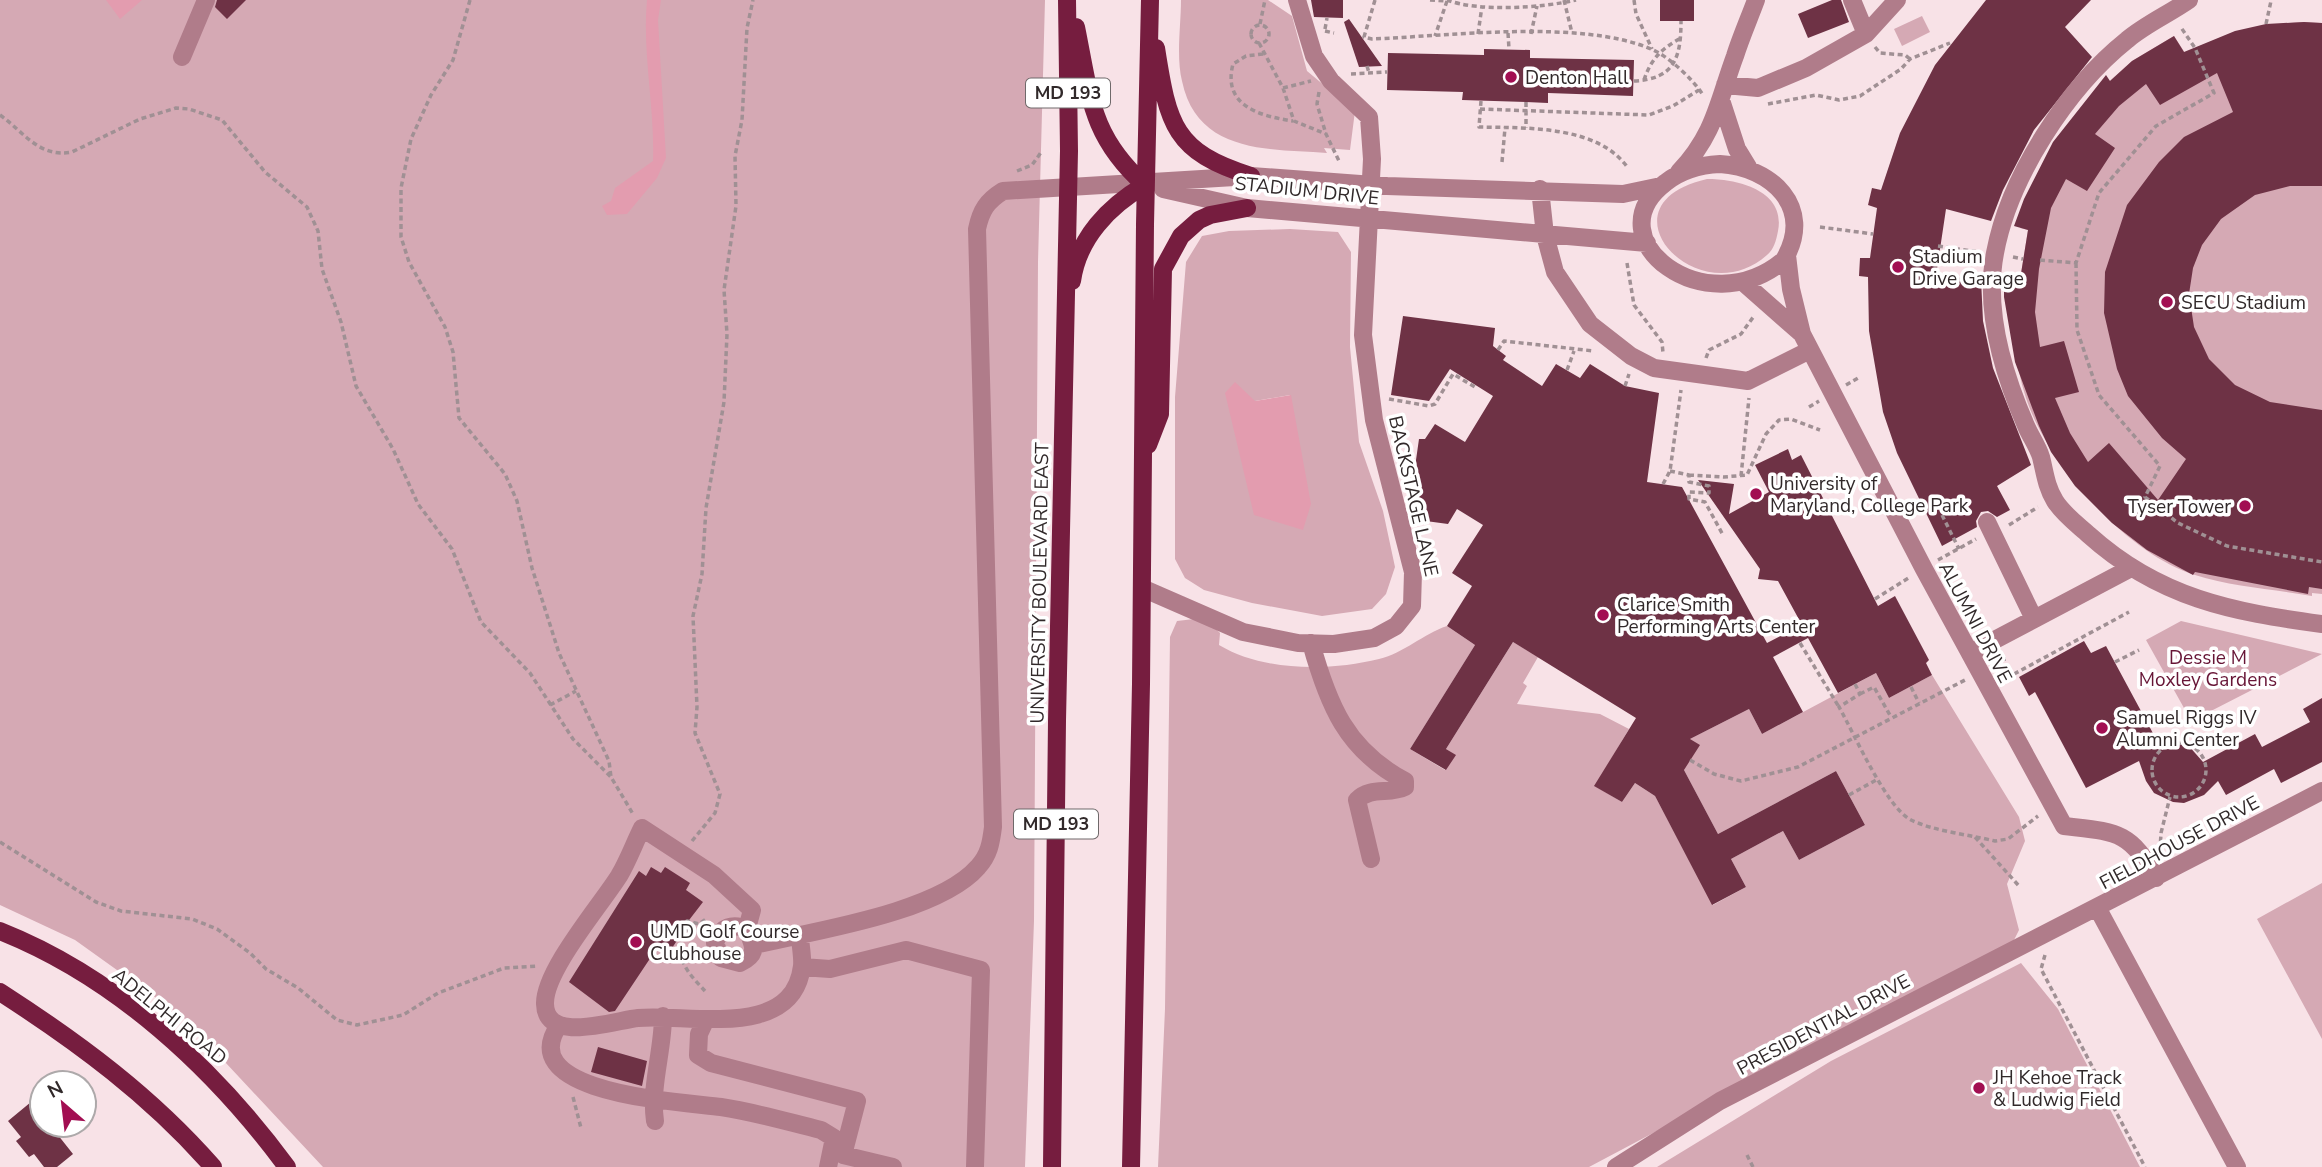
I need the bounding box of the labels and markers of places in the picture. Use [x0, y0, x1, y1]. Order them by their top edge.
place label: Denton Hall [1525, 65, 1629, 91]
marker: Denton Hall [1503, 69, 1519, 85]
place label: Stadium Drive Garage [1912, 244, 2024, 292]
marker: Stadium Drive Garage [1890, 259, 1906, 275]
place label: SECU Stadium [2181, 290, 2306, 316]
marker: SECU Stadium [2159, 294, 2175, 310]
place label: University of Maryland, College Park [1770, 471, 1969, 519]
marker: University of Maryland, College Park [1748, 486, 1764, 502]
place label: Tyser Tower [2127, 494, 2231, 520]
marker: Tyser Tower [2237, 498, 2253, 514]
place label: Clarice Smith Performing Arts Center [1617, 592, 1815, 640]
marker: Clarice Smith Performing Arts Center [1595, 607, 1611, 623]
place label: Samuel Riggs IV Alumni Center [2116, 705, 2258, 753]
marker: Samuel Riggs IV Alumni Center [2094, 720, 2110, 736]
place label: UMD Golf Course Clubhouse [650, 919, 799, 967]
marker: UMD Golf Course Clubhouse [628, 934, 644, 950]
place label: JH Kehoe Track & Ludwig Field [1992, 1065, 2122, 1113]
marker: JH Kehoe Track & Ludwig Field [1971, 1080, 1987, 1096]

